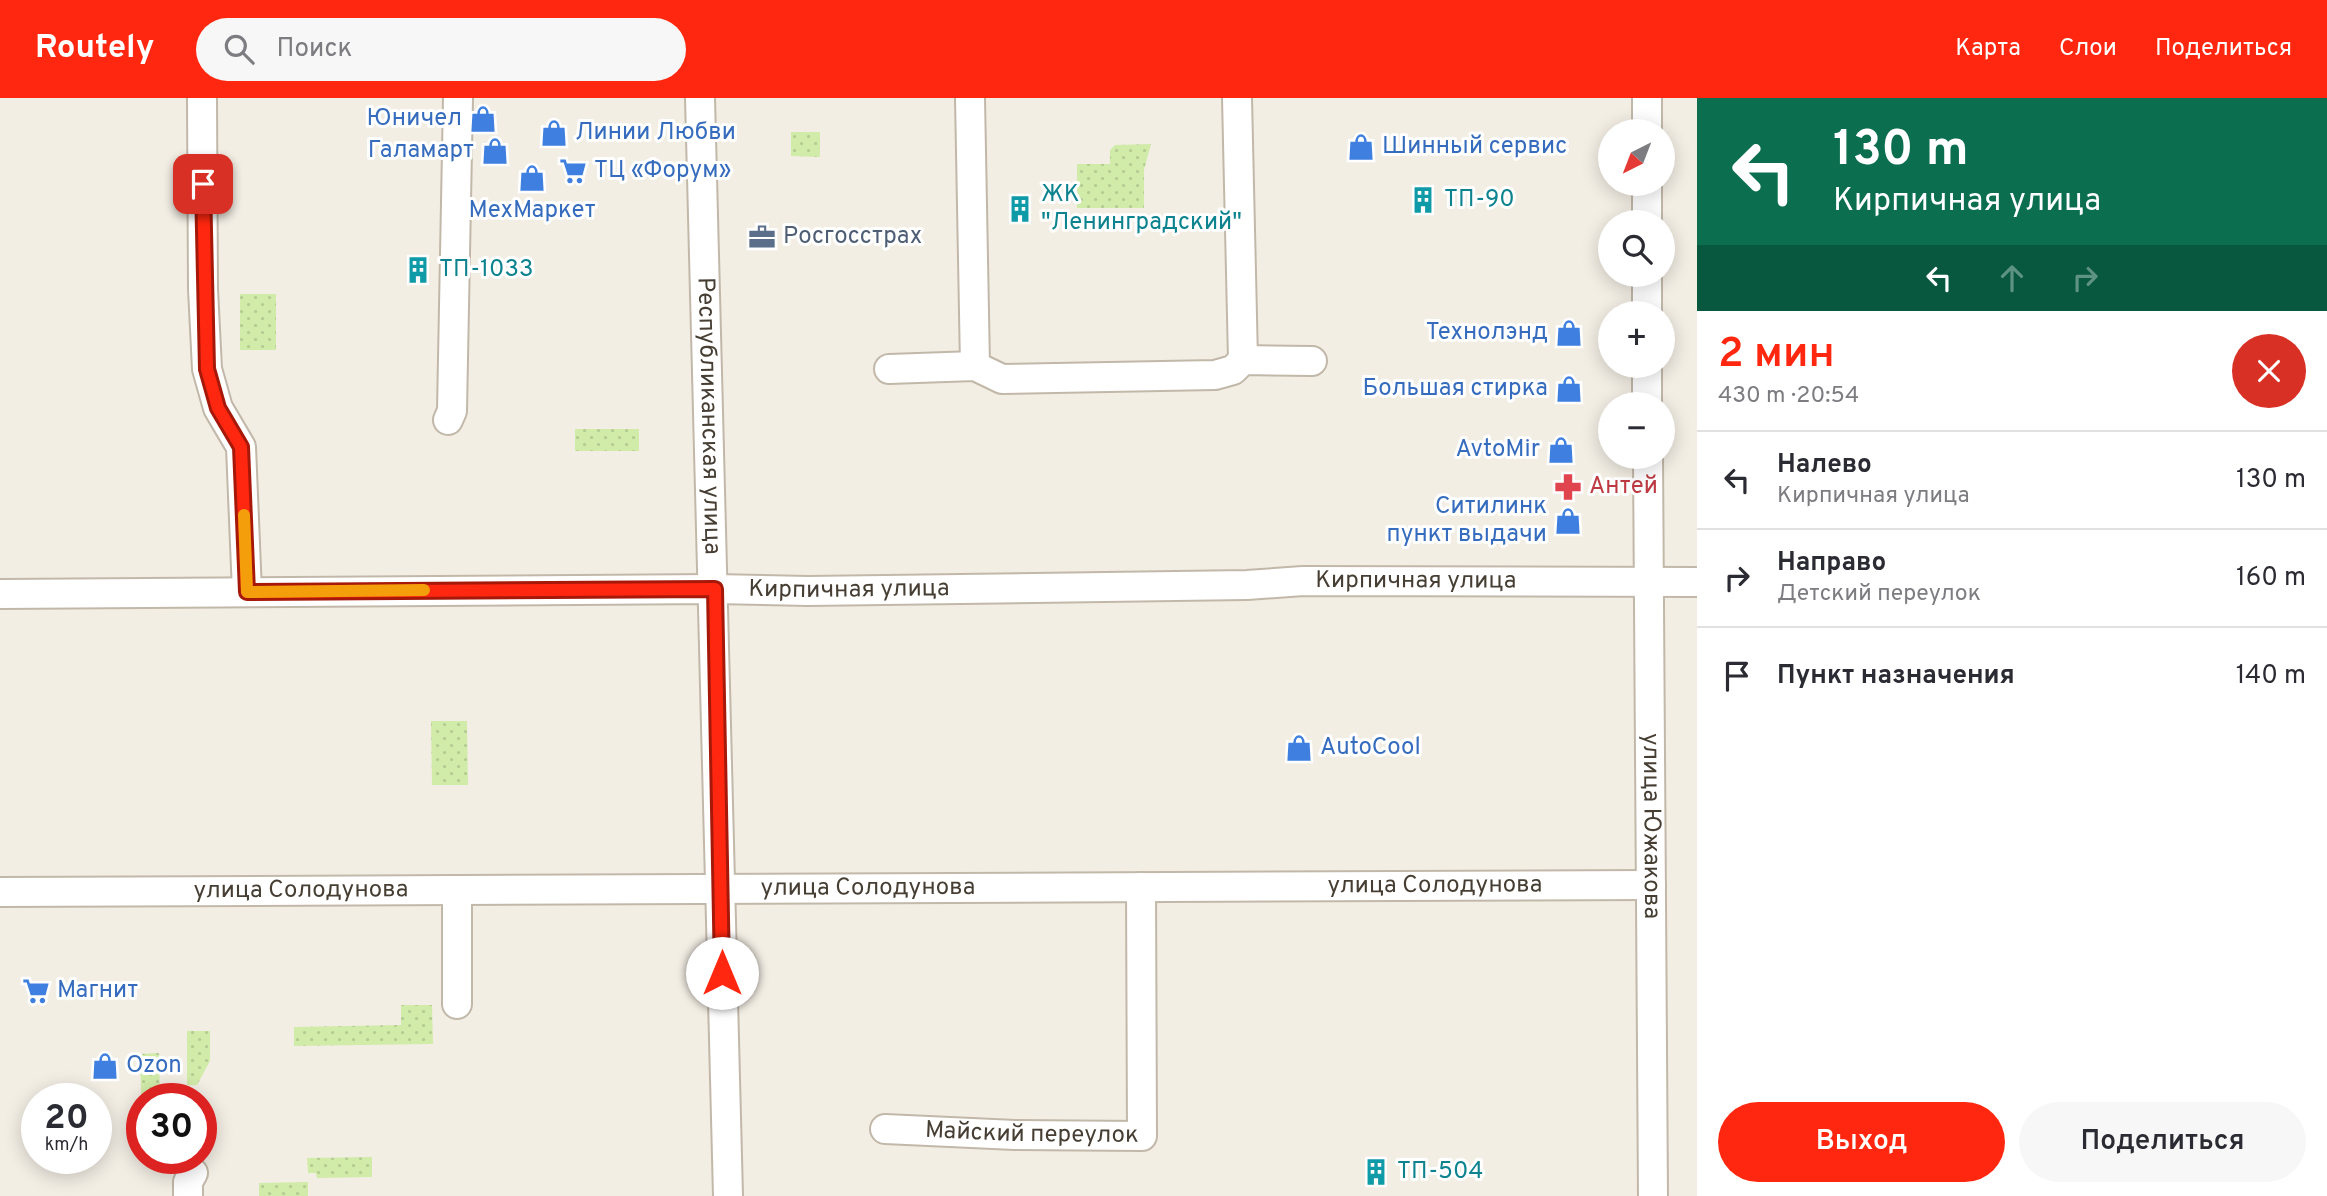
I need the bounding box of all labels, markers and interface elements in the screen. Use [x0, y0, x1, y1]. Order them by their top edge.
search box [196, 18, 686, 81]
text: Routely [35, 28, 154, 70]
icon: search [220, 30, 258, 68]
text: Поиск [276, 33, 352, 66]
text: Карта [1955, 34, 2021, 64]
text: Слои [2059, 34, 2117, 64]
text: Поделиться [2155, 34, 2292, 64]
place label: Юничел [367, 104, 462, 134]
shop icon: Юничел [468, 104, 498, 134]
shop icon: Линии Любви [539, 118, 569, 148]
place label: Линии Любви [575, 118, 736, 148]
north arrow [1598, 119, 1675, 196]
map controls [1598, 119, 1675, 469]
text: 130 m [1833, 121, 1969, 183]
icon: left [1718, 126, 1809, 217]
shop icon: Шинный сервис [1346, 132, 1376, 162]
place label: Шинный сервис [1382, 132, 1567, 162]
place label: Галамарт [368, 136, 474, 166]
shop icon: Галамарт [480, 136, 510, 166]
pin [173, 154, 233, 214]
supermarket icon: ТЦ «Форум» [558, 156, 588, 186]
place label: ТЦ «Форум» [594, 156, 731, 186]
shop icon: МехМаркет [517, 163, 547, 193]
icon: arrive [184, 165, 222, 203]
place label: ЖК "Ленинградский" [1041, 180, 1242, 238]
text: Кирпичная улица [1833, 182, 2101, 222]
building icon: ТП-90 [1408, 185, 1438, 215]
place label: ТП-90 [1444, 185, 1515, 215]
building icon: ЖК "Ленинградский" [1005, 194, 1035, 224]
place label: МехМаркет [468, 196, 596, 226]
button: search [1598, 210, 1675, 287]
office icon: Росгосстрах [747, 222, 777, 252]
place label: Росгосстрах [783, 222, 922, 252]
building icon: ТП-1033 [403, 255, 433, 285]
place label: ТП-1033 [439, 255, 533, 285]
icon: left [1920, 259, 1958, 297]
icon: ahead [1993, 259, 2031, 297]
icon: right [2066, 259, 2104, 297]
street label: Республиканская улица [690, 277, 727, 555]
button: + [1598, 301, 1675, 378]
place label: Технолэнд [1426, 318, 1548, 348]
shop icon: Технолэнд [1554, 318, 1584, 348]
text: 2 мин [1718, 329, 1835, 382]
button: close [2232, 334, 2306, 408]
place label: Большая стирка [1362, 374, 1548, 404]
shop icon: Большая стирка [1554, 374, 1584, 404]
text: 430 m · 20:54 [1718, 382, 1859, 411]
button: − [1598, 392, 1675, 469]
place label: AvtoMir [1455, 435, 1540, 465]
shop icon: AvtoMir [1546, 435, 1576, 465]
text: Налево [1777, 449, 1872, 482]
icon: left [1718, 461, 1756, 499]
text: 130 m [2236, 464, 2306, 497]
pharmacy icon: Антей [1553, 472, 1583, 502]
place label: Антей [1589, 472, 1658, 502]
text: Кирпичная улица [1777, 482, 1970, 511]
place label: Ситилинк пункт выдачи [1387, 492, 1547, 550]
shop icon: Ситилинк пункт выдачи [1553, 506, 1583, 536]
text: Направо [1777, 547, 1886, 580]
icon: right [1718, 559, 1756, 597]
text: 160 m [2236, 562, 2306, 595]
street label: Кирпичная улица [1315, 566, 1516, 597]
street label: Кирпичная улица [748, 574, 950, 606]
text: Детский переулок [1777, 580, 1981, 609]
icon: arrive [1718, 657, 1756, 695]
text: Пункт назначения [1777, 660, 2015, 693]
text: 140 m [2236, 660, 2306, 693]
shop icon: AutoCool [1284, 733, 1314, 763]
place label: AutoCool [1320, 733, 1421, 763]
street label: улица Южакова [1635, 733, 1666, 919]
street label: улица Солодунова [1327, 870, 1543, 901]
street label: улица Солодунова [760, 873, 976, 904]
street label: улица Солодунова [193, 875, 409, 906]
position arrow [685, 936, 759, 1010]
supermarket icon: Магнит [21, 976, 51, 1006]
place label: Магнит [57, 976, 138, 1006]
shop icon: Ozon [90, 1051, 120, 1081]
place label: Ozon [126, 1051, 182, 1081]
speed limit sign: 30 [126, 1083, 217, 1174]
text: 20 [44, 1097, 89, 1141]
button: Выход [1718, 1102, 2005, 1182]
button: Поделиться [2019, 1102, 2306, 1182]
street label: Майский переулок [924, 1116, 1139, 1151]
text: km/h [45, 1134, 88, 1157]
building icon: ТП-504 [1361, 1157, 1391, 1187]
place label: ТП-504 [1397, 1157, 1483, 1187]

